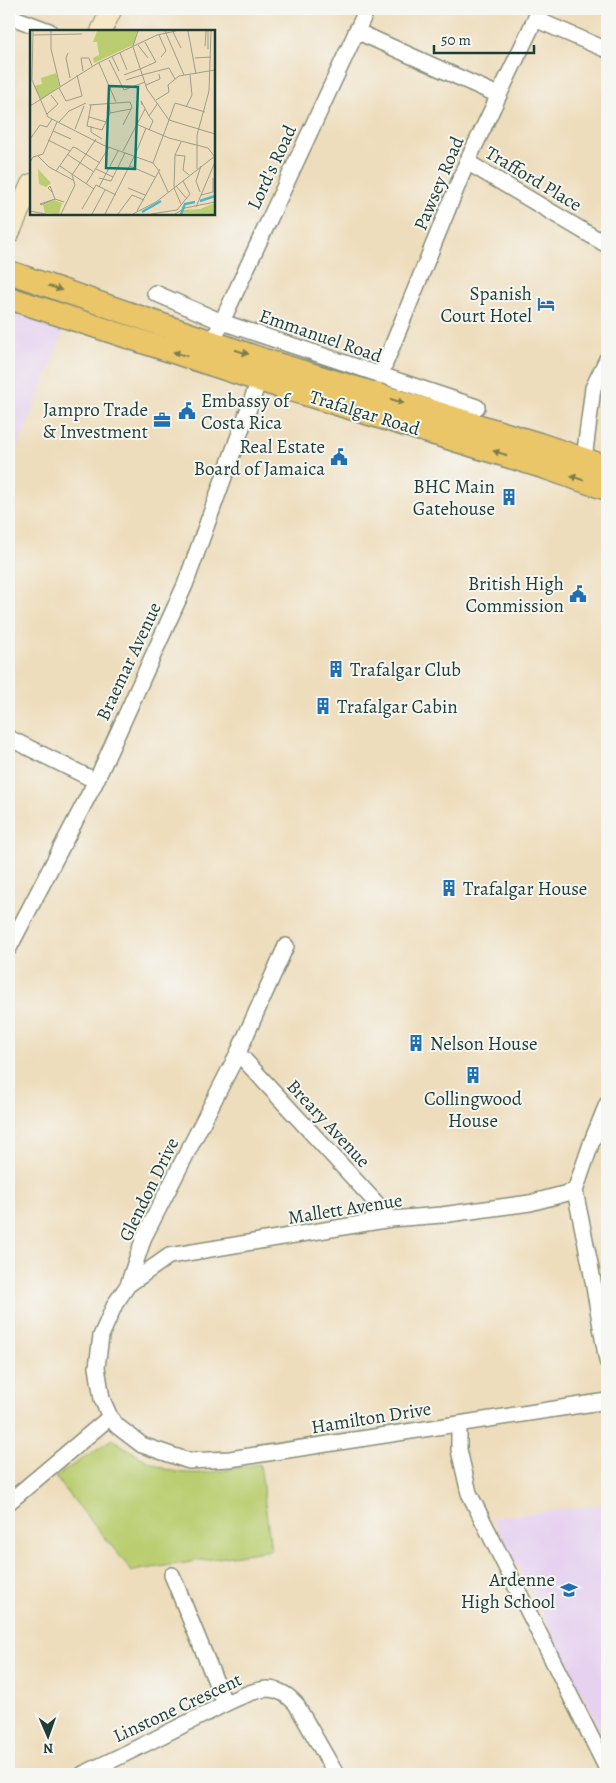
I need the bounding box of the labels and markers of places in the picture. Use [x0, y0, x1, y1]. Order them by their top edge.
place label: Spanish Court Hotel [441, 281, 532, 329]
hotel icon: Spanish Court Hotel [536, 294, 556, 314]
place label: Embassy of Costa Rica [201, 388, 292, 436]
place label: Jampro Trade & Investment [43, 397, 148, 445]
public building icon: Embassy of Costa Rica [177, 401, 197, 421]
office icon: Jampro Trade & Investment [152, 410, 172, 430]
place label: Real Estate Board of Jamaica [194, 434, 325, 482]
public building icon: Real Estate Board of Jamaica [329, 447, 349, 467]
place label: BHC Main Gatehouse [413, 474, 495, 522]
building icon: BHC Main Gatehouse [499, 487, 519, 507]
place label: British High Commission [466, 571, 564, 619]
public building icon: British High Commission [568, 584, 588, 604]
place label: Trafalgar Club [350, 657, 461, 683]
building icon: Trafalgar Club [326, 659, 346, 679]
place label: Trafalgar Cabin [337, 694, 458, 720]
building icon: Trafalgar Cabin [313, 696, 333, 716]
place label: Trafalgar House [463, 876, 587, 902]
building icon: Trafalgar House [439, 878, 459, 898]
place label: Nelson House [430, 1031, 538, 1057]
building icon: Nelson House [406, 1033, 426, 1053]
building icon: Collingwood House [463, 1065, 483, 1085]
place label: Collingwood House [424, 1086, 523, 1134]
place label: Ardenne High School [461, 1567, 555, 1615]
school or university icon: Ardenne High School [559, 1580, 579, 1600]

